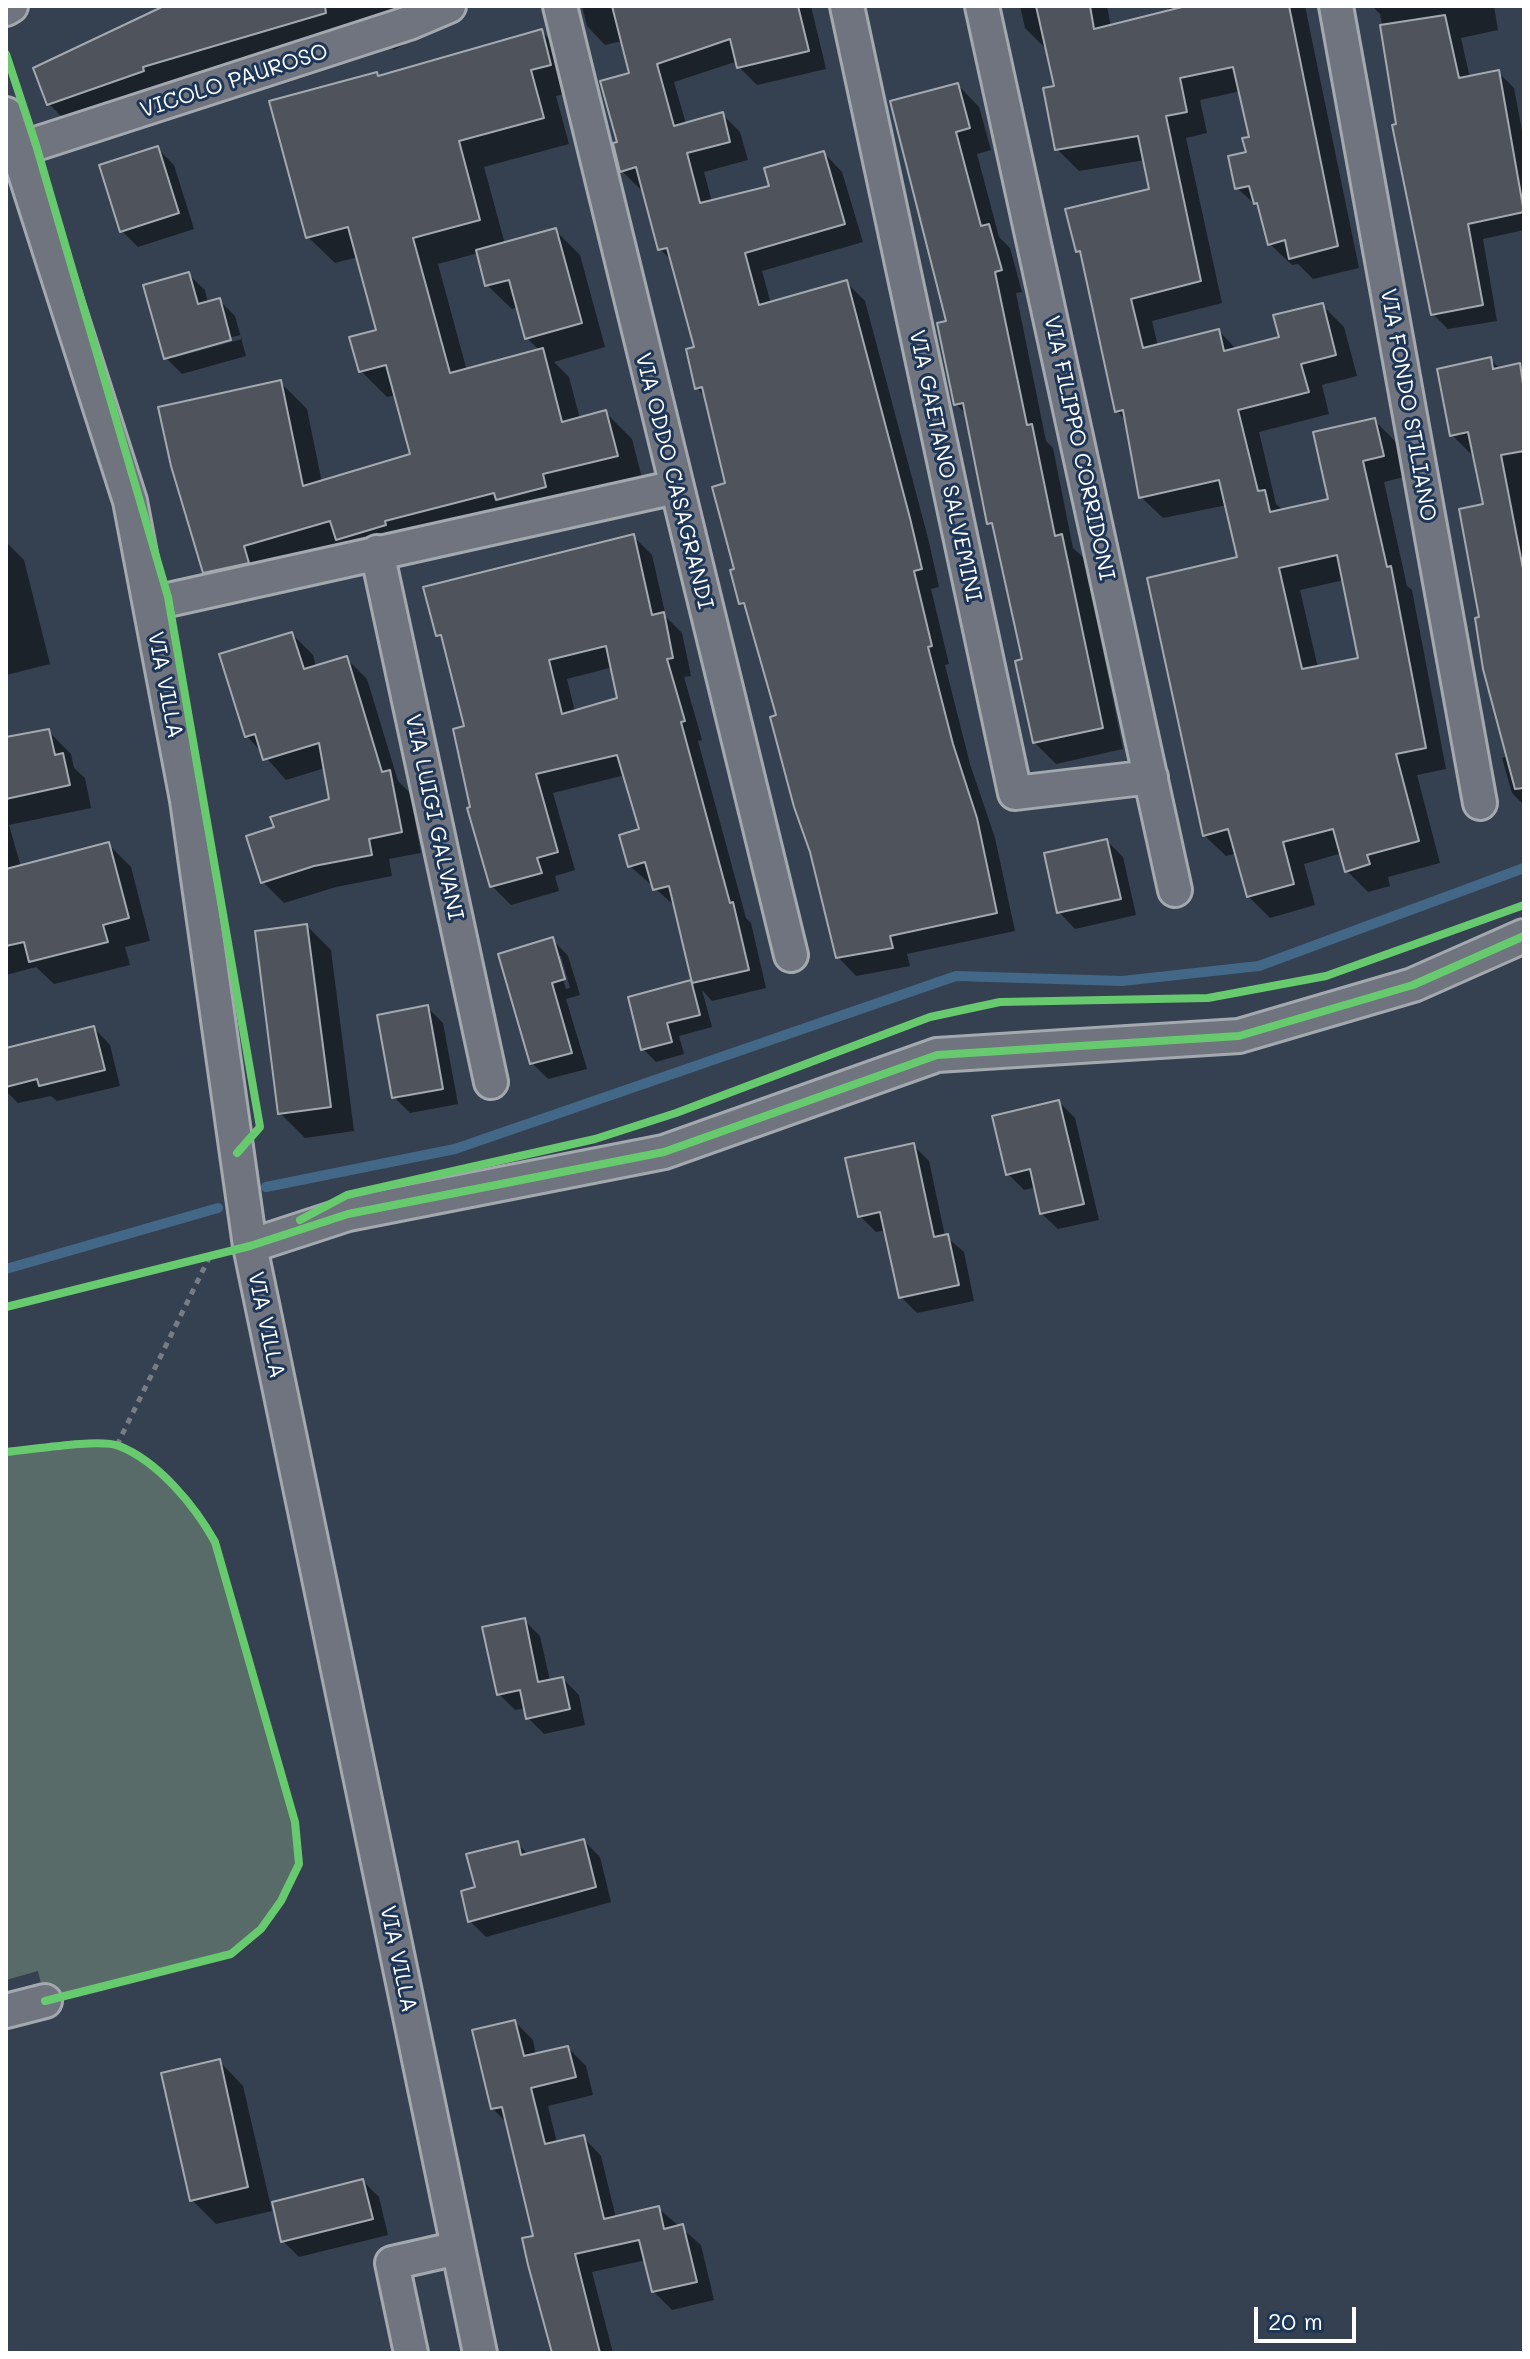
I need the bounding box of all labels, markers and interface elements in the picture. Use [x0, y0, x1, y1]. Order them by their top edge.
street label: VICOLO PAUROSO [137, 38, 331, 124]
street label: VIA FONDO STILIANO [1375, 287, 1441, 523]
street label: VIA FILIPPO CORRIDONI [1038, 313, 1120, 583]
street label: VIA GAETANO SALVEMINI [903, 328, 987, 604]
street label: VIA ODDO CASAGRANDI [629, 350, 719, 612]
street label: VIA VILLA [142, 629, 188, 741]
street label: VIA LUIGI GALVANI [399, 712, 469, 922]
street label: VIA VILLA [242, 1269, 290, 1381]
street label: VIA VILLA [374, 1903, 422, 2015]
scale bar [1258, 2291, 1360, 2341]
text: 20 m [1268, 2305, 1323, 2336]

